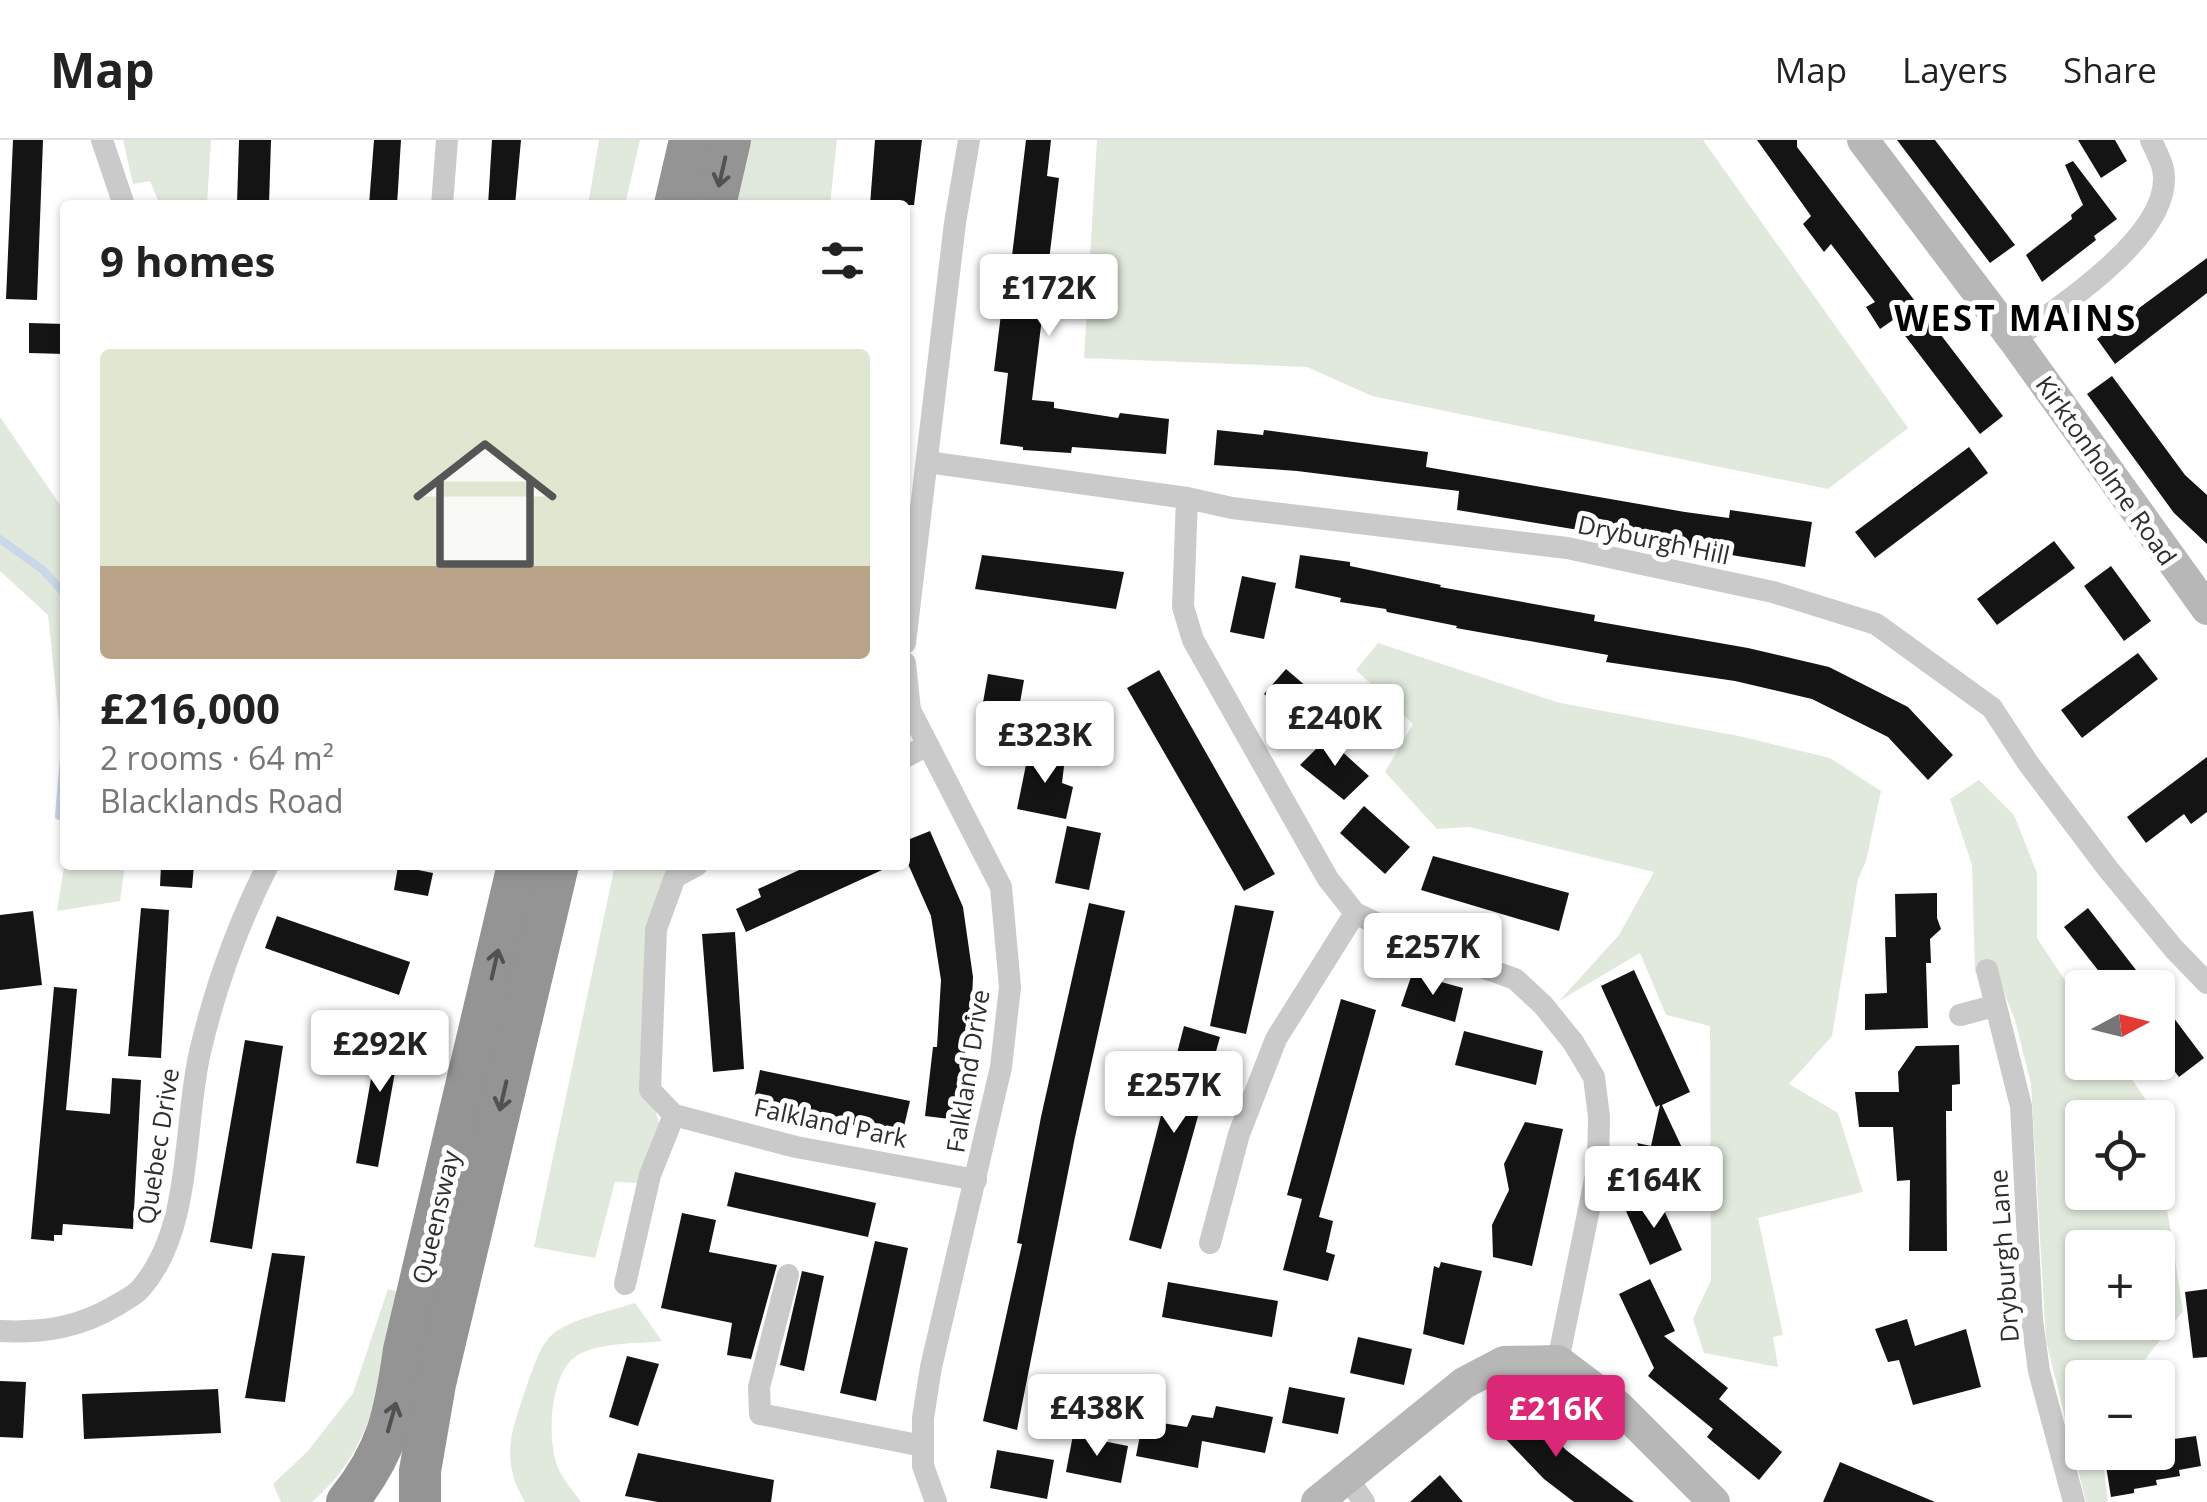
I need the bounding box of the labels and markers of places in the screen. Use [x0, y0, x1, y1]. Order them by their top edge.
pin: £172K [979, 254, 1119, 339]
pin: £240K [1265, 684, 1405, 769]
pin: £323K [975, 701, 1115, 786]
pin: £257K [1363, 913, 1503, 998]
pin: £292K [310, 1010, 450, 1095]
pin: £257K [1104, 1051, 1244, 1136]
pin: £164K [1584, 1146, 1724, 1231]
pin: £438K [1027, 1374, 1167, 1459]
pin: £216K [1486, 1375, 1626, 1460]

